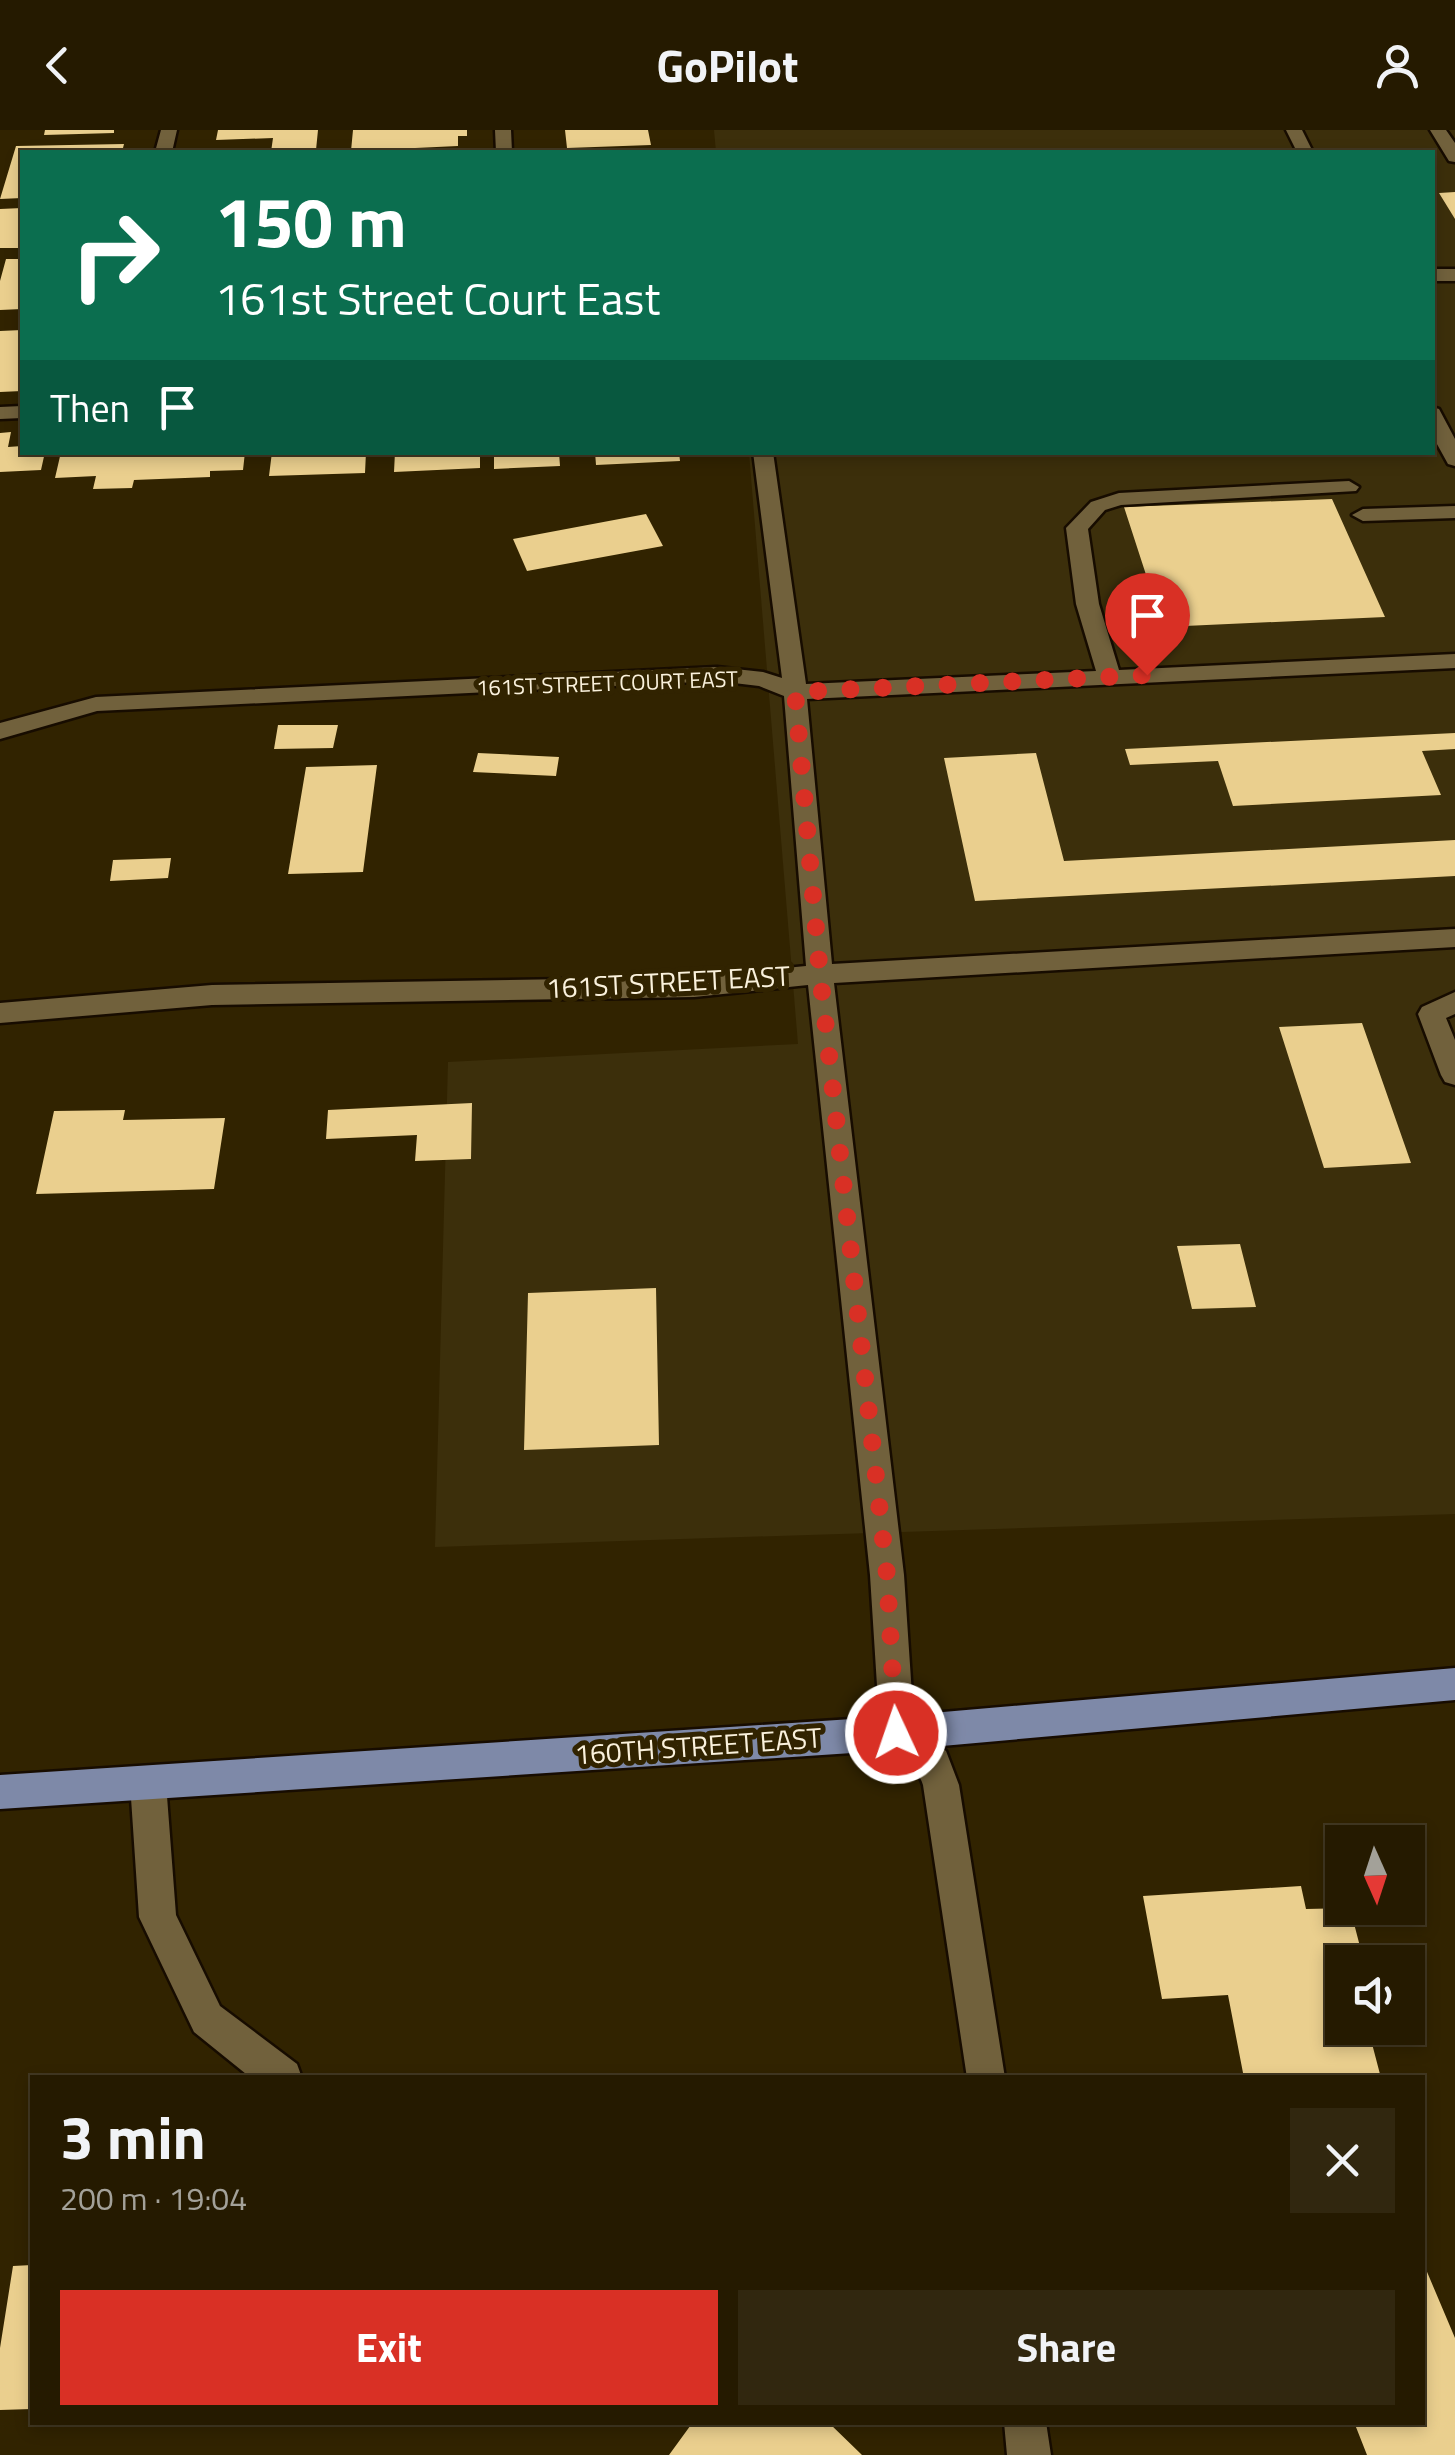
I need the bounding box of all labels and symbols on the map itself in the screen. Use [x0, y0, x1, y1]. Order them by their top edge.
pin [1105, 573, 1190, 676]
street label: 161ST STREET COURT EAST [476, 661, 739, 705]
street label: 161ST STREET EAST [545, 954, 791, 1009]
position arrow [844, 1681, 948, 1785]
street label: 160TH STREET EAST [573, 1715, 823, 1776]
north arrow [1325, 1825, 1425, 1925]

